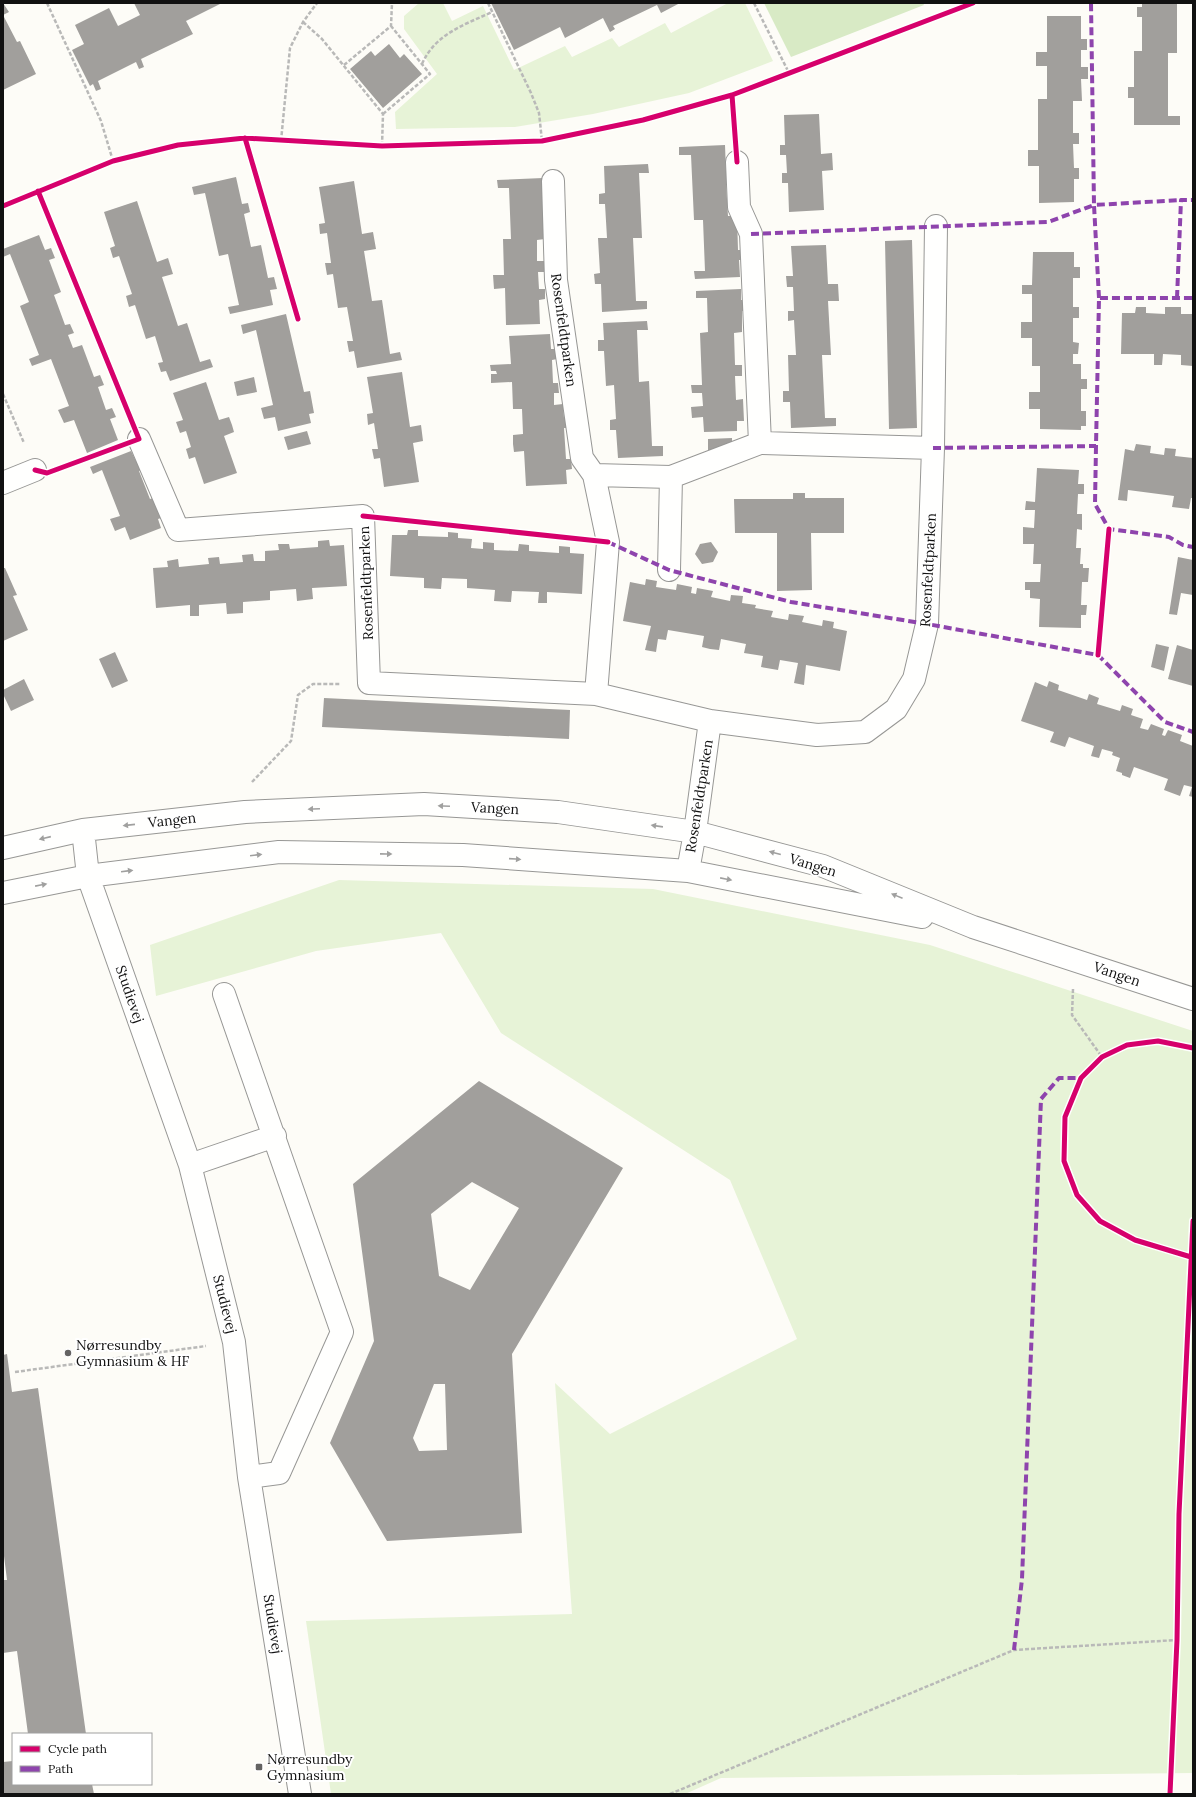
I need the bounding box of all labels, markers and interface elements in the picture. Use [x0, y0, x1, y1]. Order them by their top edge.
street label: Rosenfeldtparken [547, 272, 581, 388]
street label: Rosenfeldtparken [916, 512, 940, 628]
street label: Rosenfeldtparken [355, 525, 377, 640]
street label: Rosenfeldtparken [681, 738, 717, 854]
street label: Vangen [469, 798, 520, 818]
one-way arrow [438, 802, 450, 809]
one-way arrow [307, 806, 320, 812]
street label: Vangen [146, 808, 197, 832]
one-way arrow [123, 821, 135, 828]
one-way arrow [651, 823, 663, 829]
one-way arrow [39, 836, 51, 842]
street label: Vangen [786, 849, 839, 881]
one-way arrow [769, 850, 781, 856]
one-way arrow [380, 851, 393, 857]
one-way arrow [250, 852, 262, 858]
one-way arrow [509, 855, 521, 862]
one-way arrow [121, 868, 133, 874]
one-way arrow [720, 876, 732, 882]
one-way arrow [35, 882, 47, 888]
one-way arrow [891, 893, 903, 899]
street label: Vangen [1090, 957, 1143, 991]
street label: Studievej [112, 963, 148, 1025]
street label: Studievej [209, 1273, 241, 1335]
place label: Nørresundby Gymnasium & HF [76, 1336, 190, 1370]
marker: Nørresundby Gymnasium & HF [63, 1348, 73, 1358]
street label: Studievej [259, 1593, 287, 1655]
legend [12, 1733, 152, 1785]
text: Cycle path [48, 1741, 107, 1756]
place label: Nørresundby Gymnasium [267, 1750, 353, 1784]
text: Path [48, 1761, 73, 1776]
marker: Nørresundby Gymnasium [254, 1762, 264, 1772]

